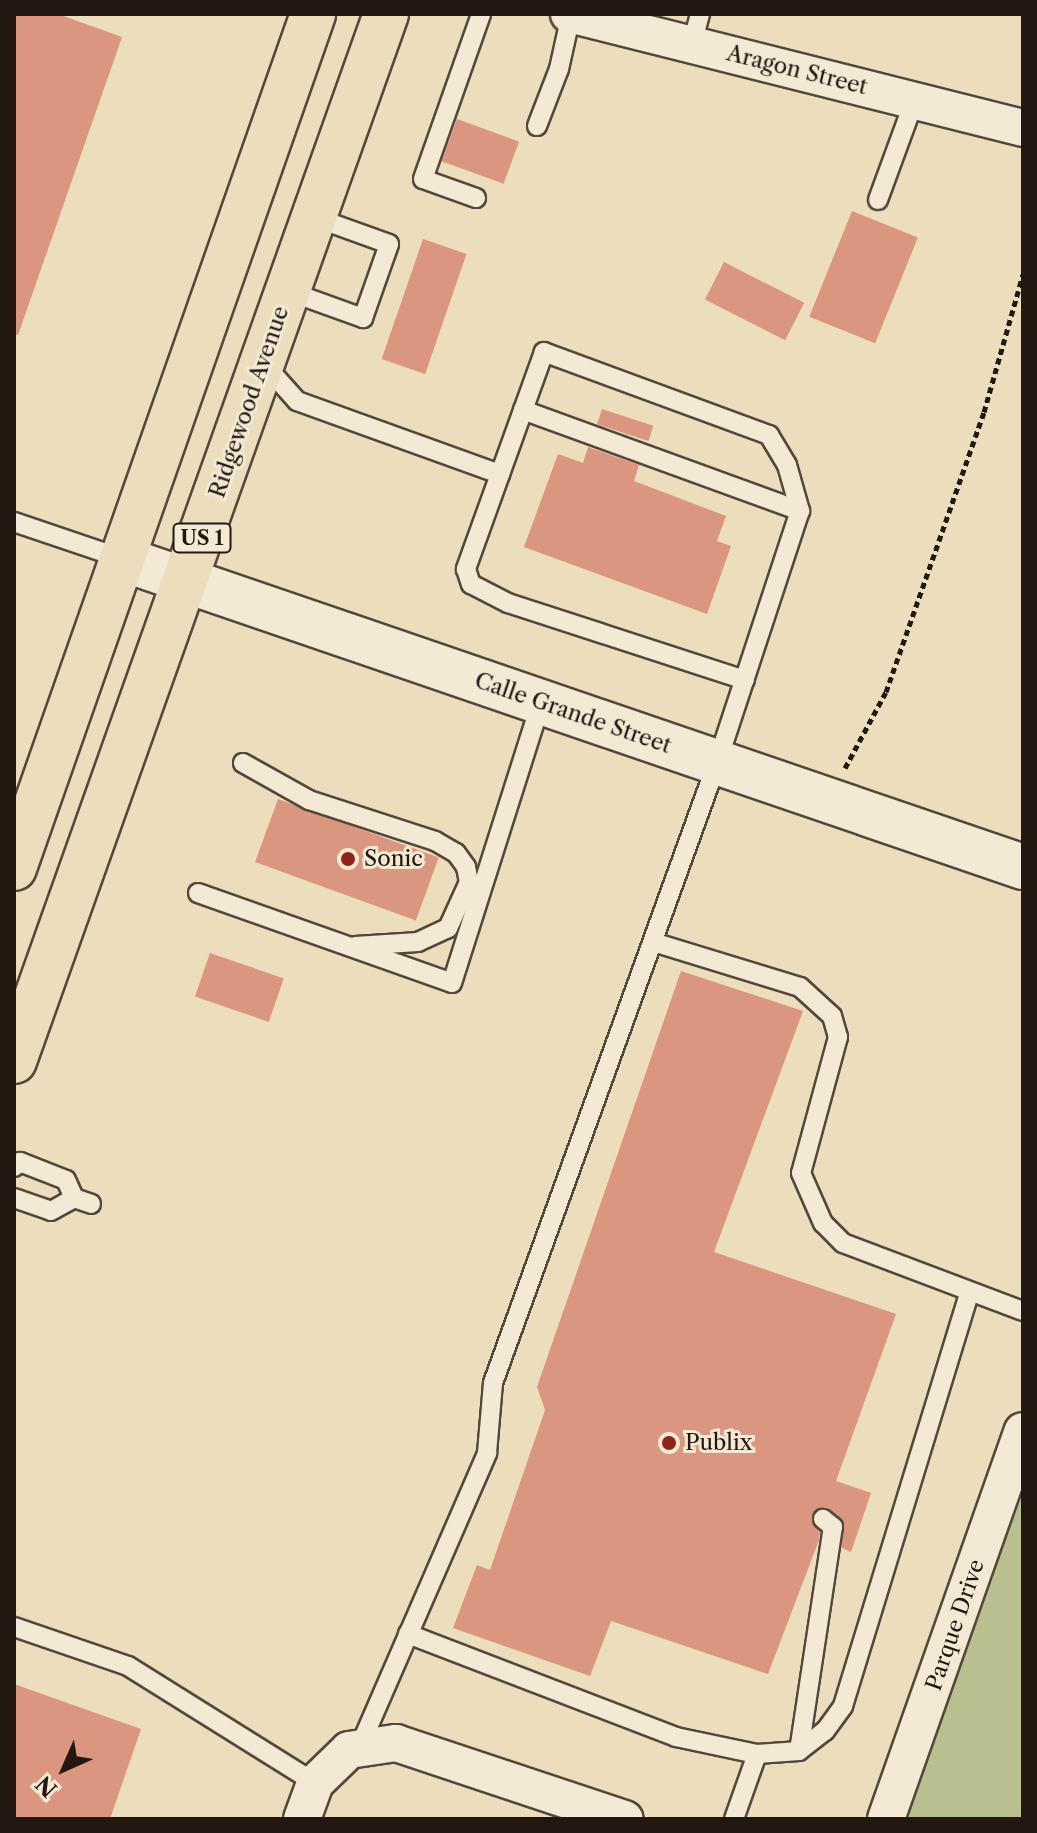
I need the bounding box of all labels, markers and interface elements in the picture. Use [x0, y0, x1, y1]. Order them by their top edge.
street label: Aragon Street [724, 40, 870, 100]
street label: Ridgewood Avenue [204, 302, 294, 502]
road number: US 1 [172, 522, 232, 554]
street label: Calle Grande Street [471, 667, 675, 759]
place label: Sonic [364, 846, 423, 872]
marker: Sonic [339, 850, 357, 868]
place label: Publix [685, 1430, 752, 1456]
marker: Publix [660, 1434, 678, 1452]
street label: Parque Drive [920, 1556, 990, 1694]
north arrow [24, 1729, 104, 1809]
text: N [30, 1770, 63, 1803]

